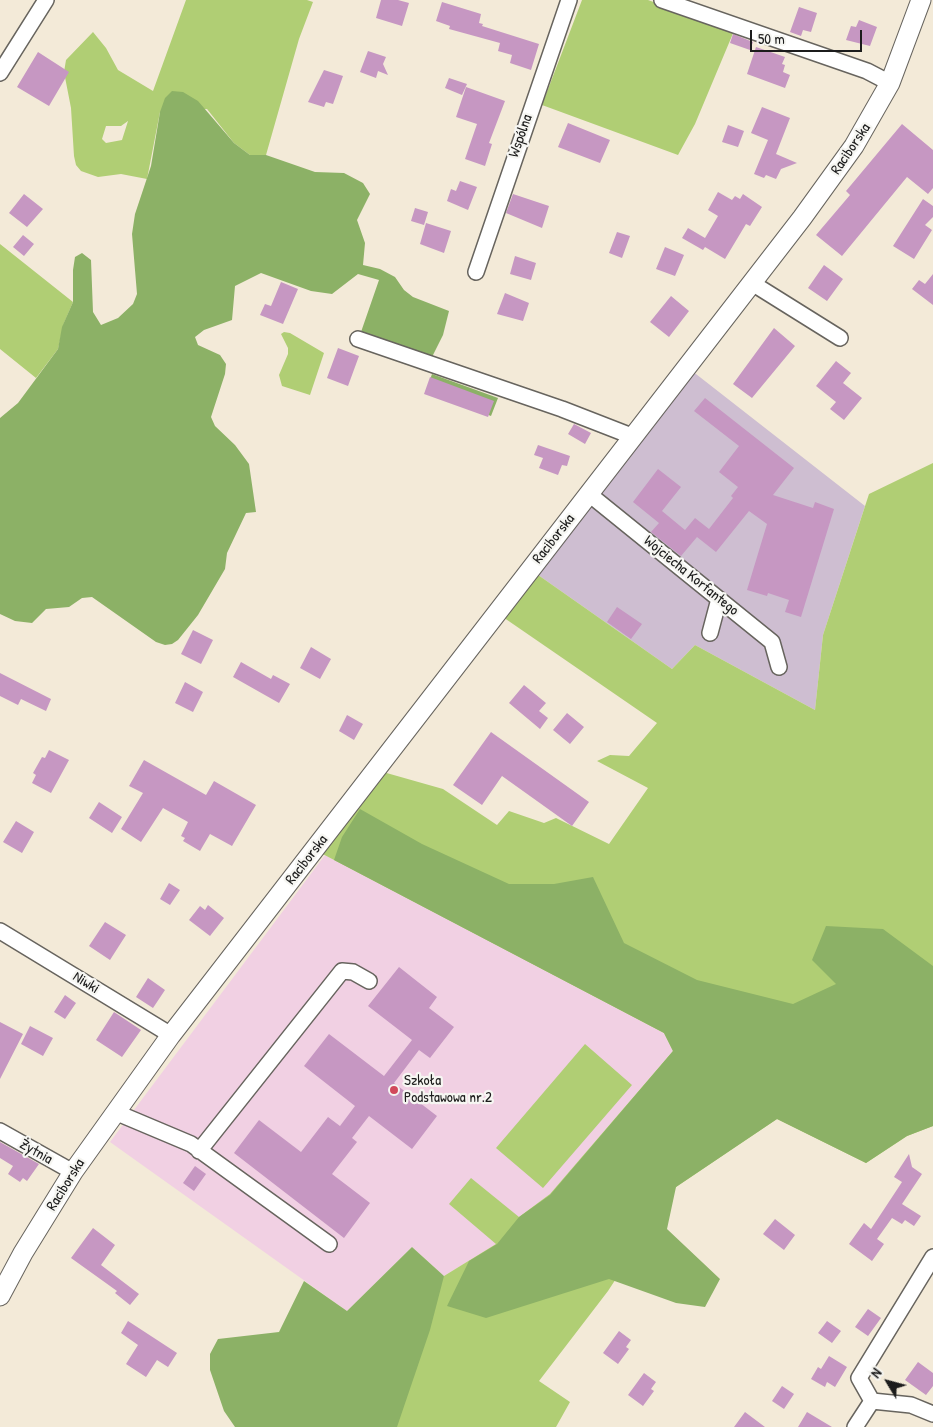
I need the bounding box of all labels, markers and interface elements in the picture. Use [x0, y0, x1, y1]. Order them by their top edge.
scale bar [753, 20, 866, 52]
text: 50 m [758, 28, 785, 49]
street label: Wspólna [505, 112, 537, 160]
street label: Raciborska [827, 120, 875, 178]
street label: Raciborska [529, 511, 579, 567]
street label: Wojciecha Korfantego [640, 532, 742, 620]
street label: Raciborska [282, 832, 332, 888]
street label: Niwki [69, 968, 103, 998]
place label: Szkoła Podstawowa nr.2 [404, 1072, 492, 1107]
marker: Szkoła Podstawowa nr.2 [388, 1084, 400, 1096]
street label: Żytnia [16, 1135, 56, 1169]
street label: Raciborska [43, 1156, 89, 1214]
north arrow [863, 1357, 913, 1407]
text: N [866, 1364, 885, 1381]

